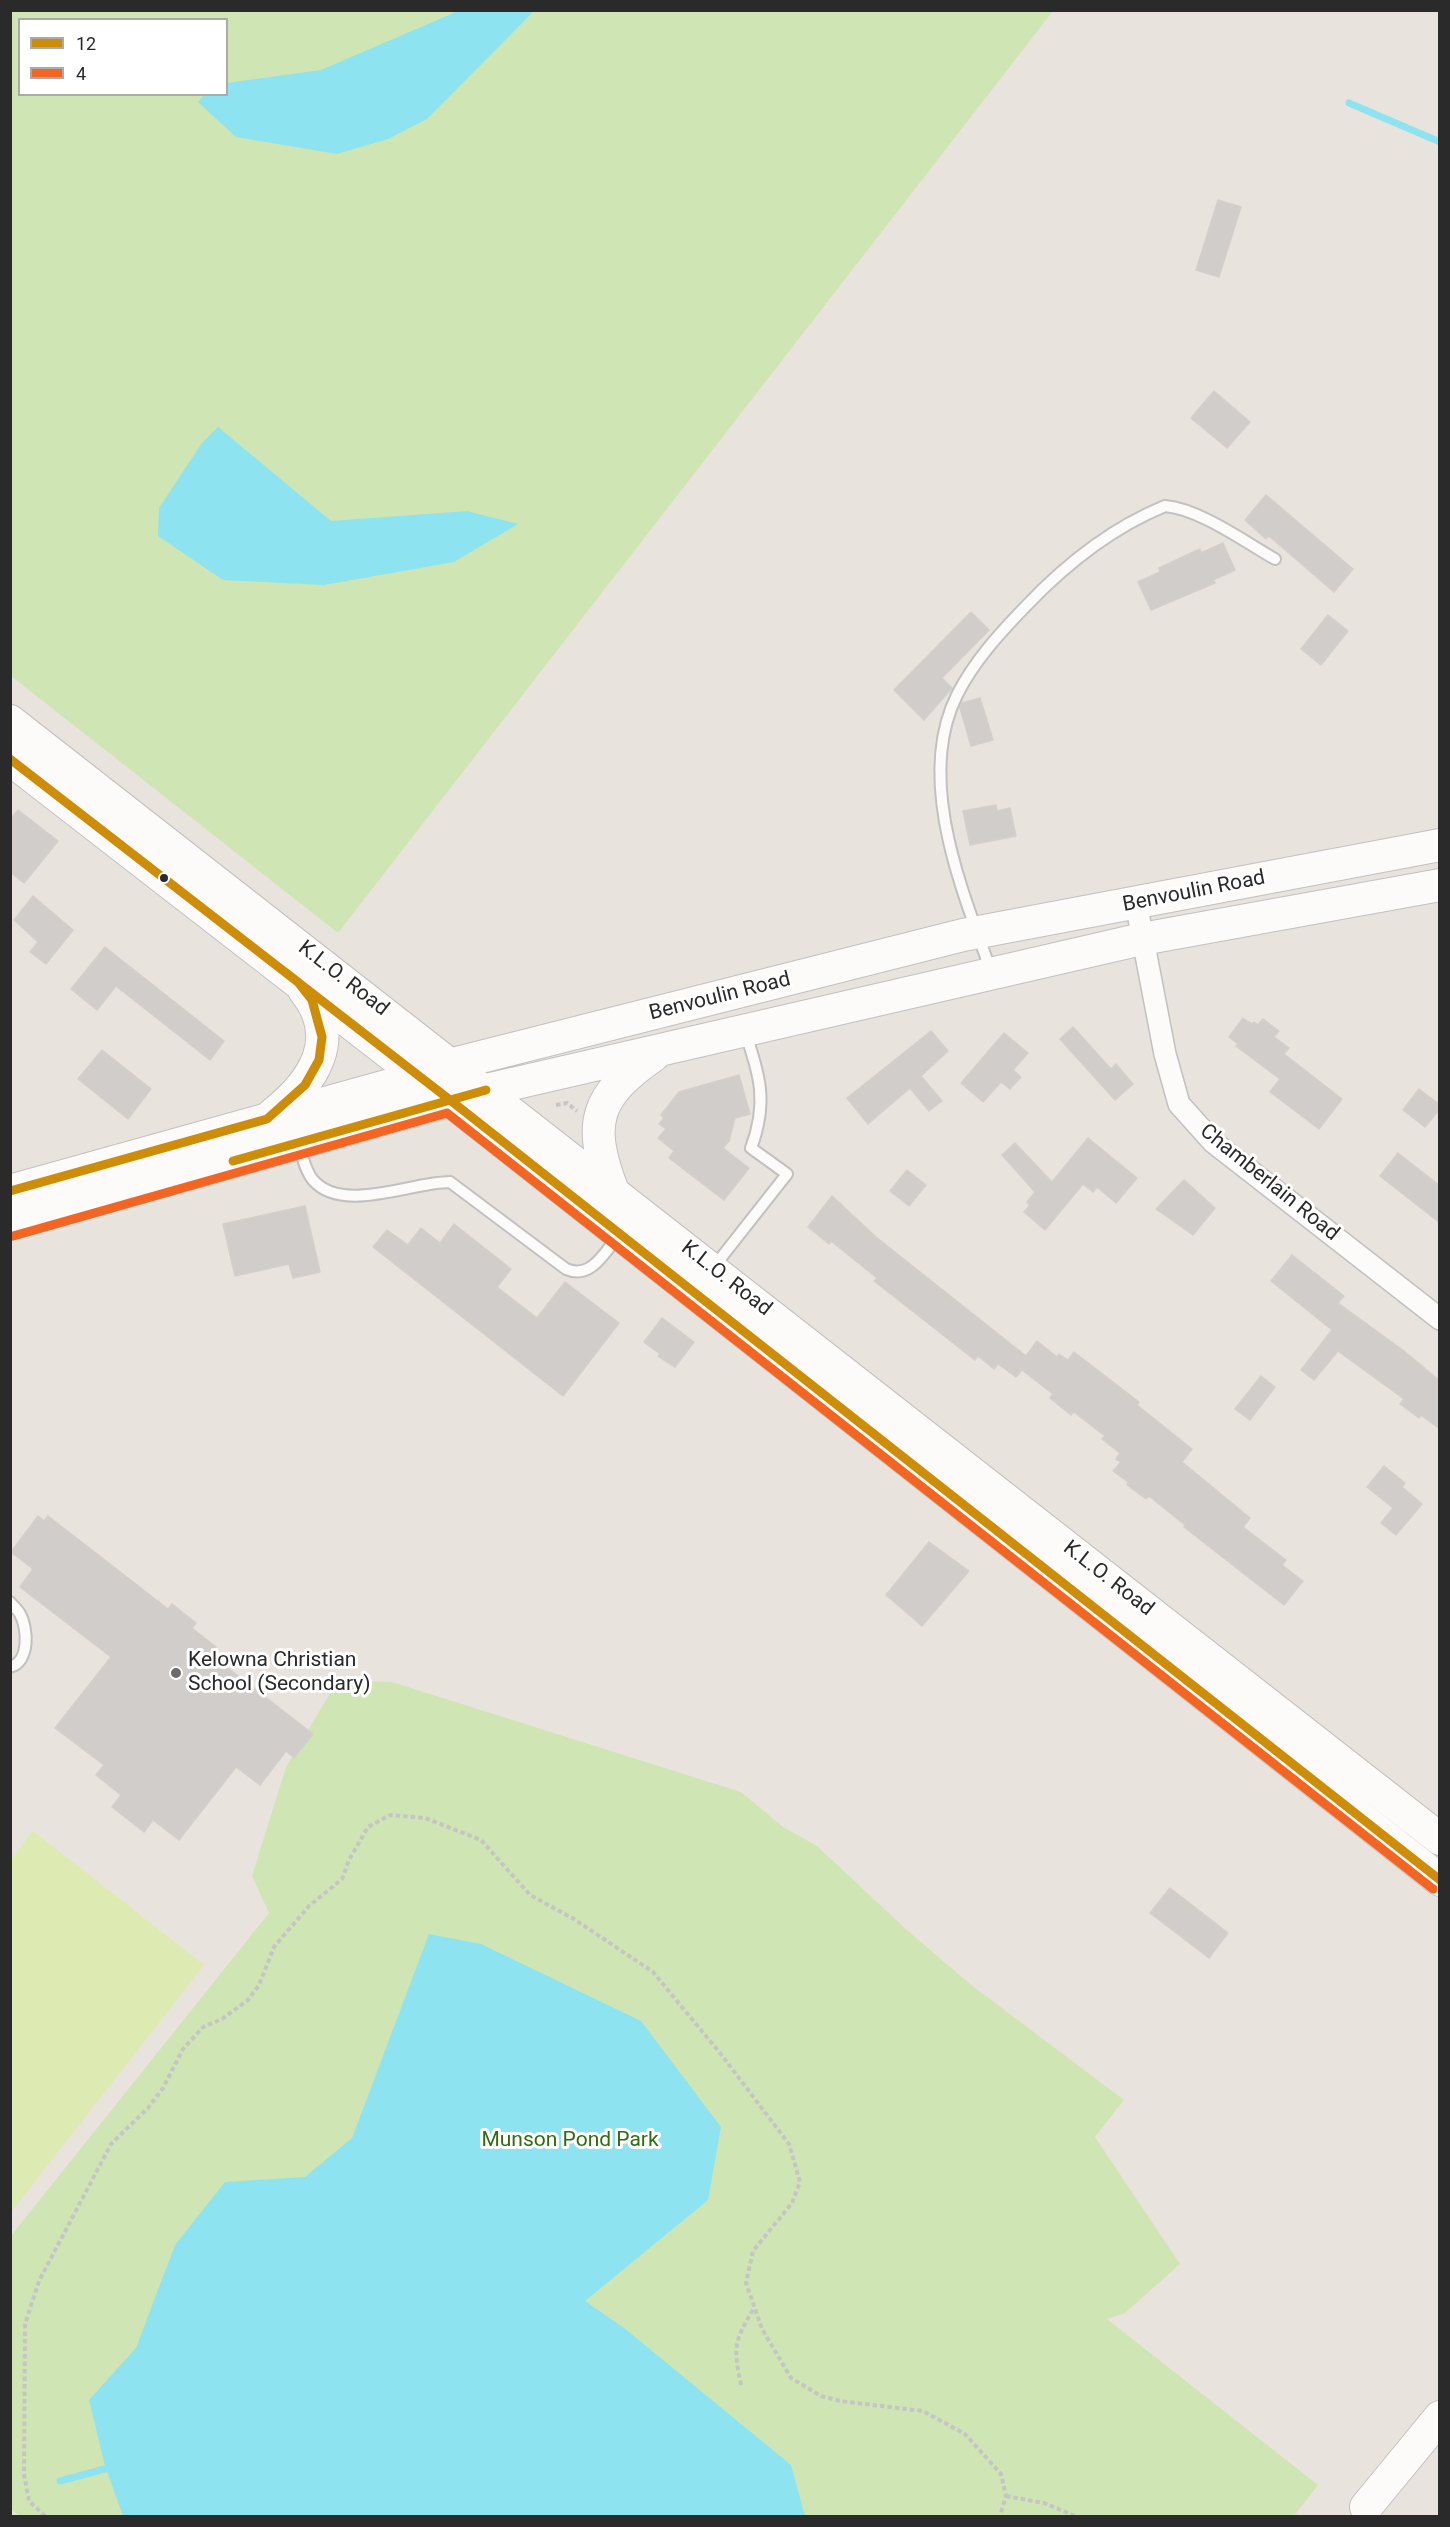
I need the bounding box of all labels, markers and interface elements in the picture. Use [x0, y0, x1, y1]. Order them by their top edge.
legend [18, 18, 228, 96]
text: 12 [76, 33, 96, 54]
text: 4 [76, 63, 86, 84]
street label: Benvoulin Road [1121, 866, 1267, 918]
unlabelled marker [158, 872, 170, 884]
street label: K.L.O. Road [293, 936, 393, 1022]
street label: Benvoulin Road [647, 967, 793, 1027]
street label: Chamberlain Road [1194, 1119, 1344, 1247]
street label: K.L.O. Road [676, 1236, 776, 1322]
street label: K.L.O. Road [1058, 1536, 1158, 1622]
place label: Kelowna Christian School (Secondary) [188, 1648, 370, 1698]
marker: Kelowna Christian School (Secondary) [169, 1666, 183, 1680]
park label: Munson Pond Park [481, 2128, 659, 2154]

